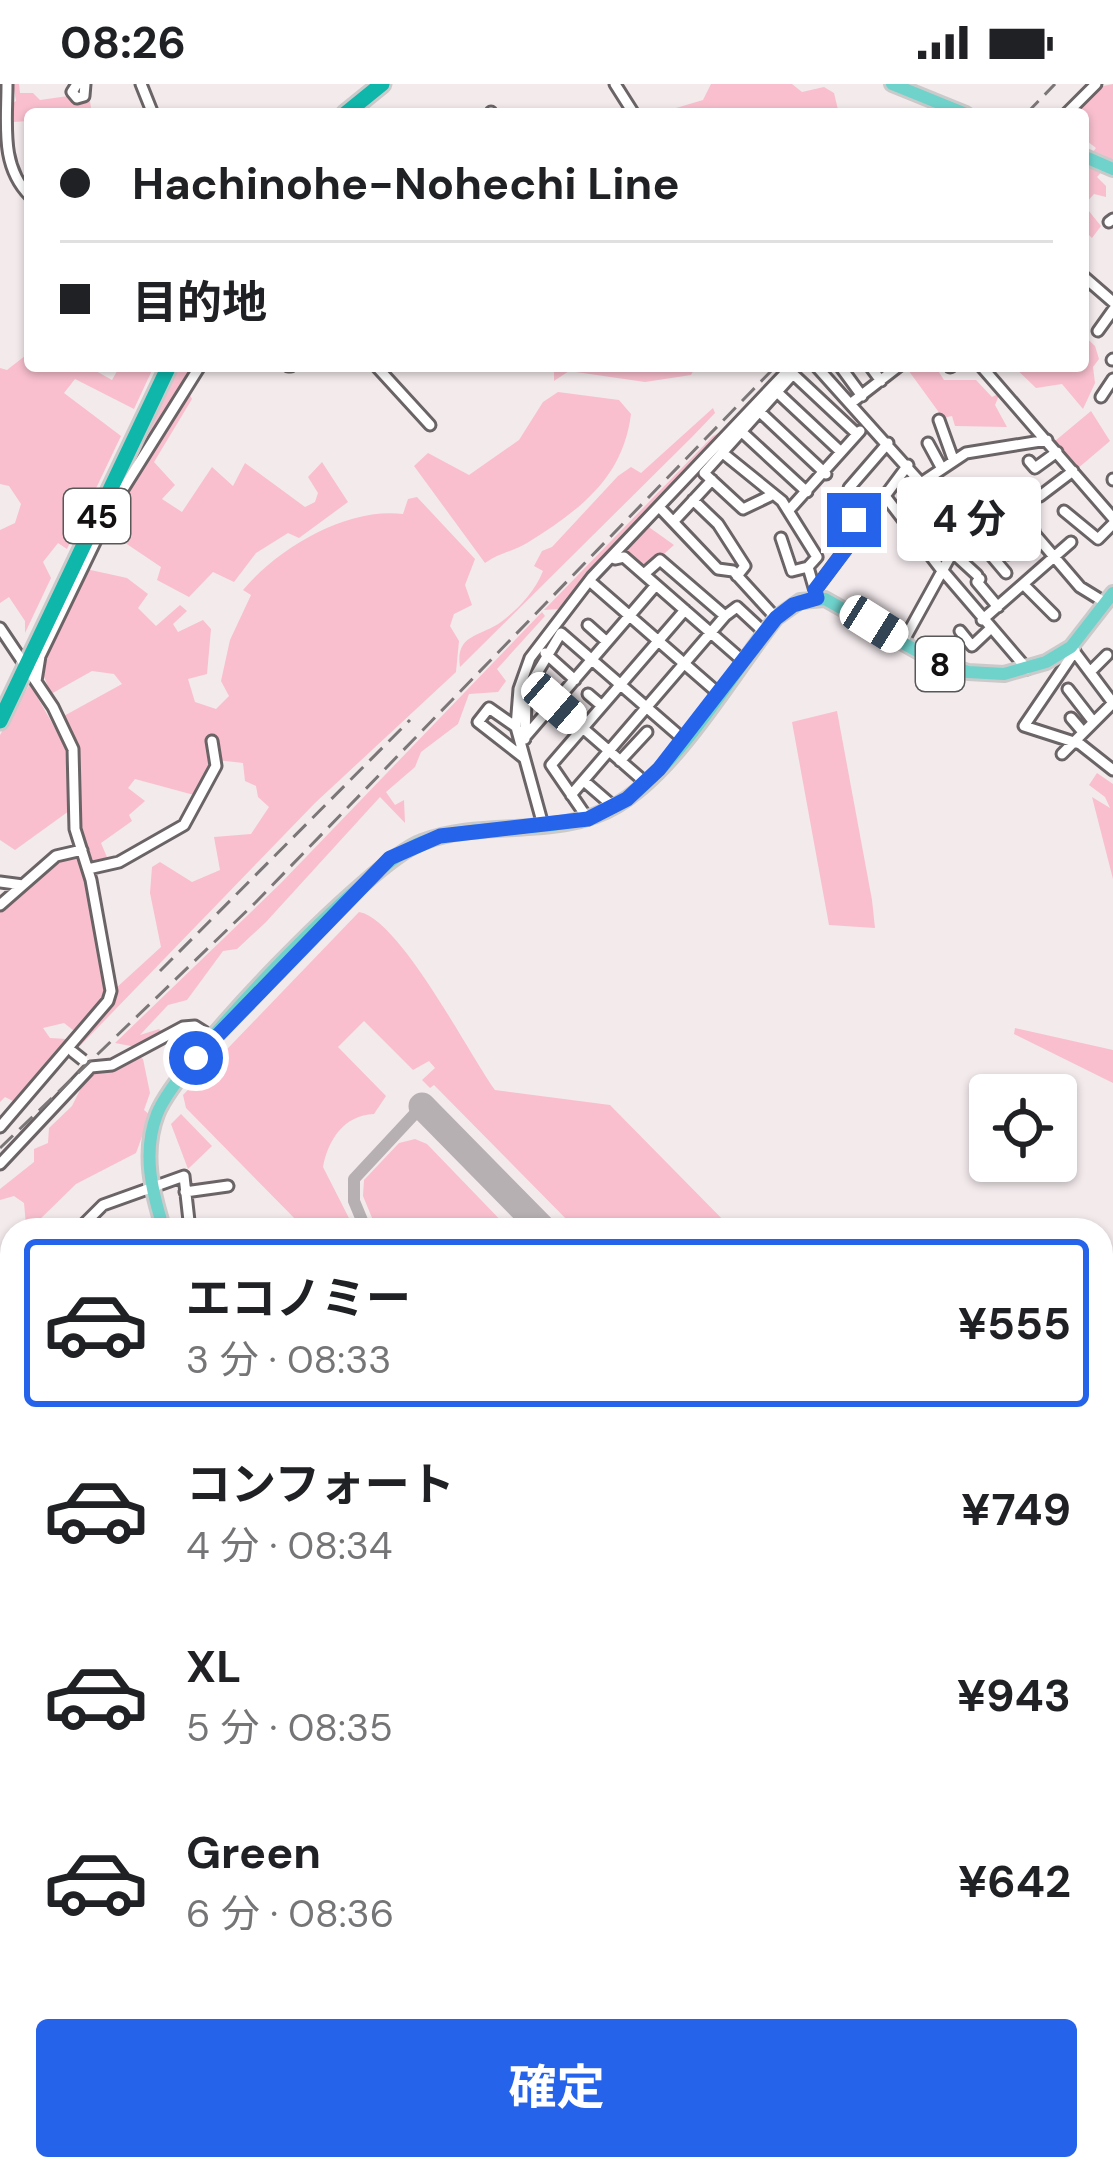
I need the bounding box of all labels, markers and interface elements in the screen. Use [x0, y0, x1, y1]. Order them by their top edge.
text: 08:26 [60, 13, 186, 72]
text: Hachinohe-Nohechi Line [132, 154, 679, 213]
text: 目的地 [132, 273, 267, 332]
callout: 4 分 [896, 478, 1040, 562]
road number: 45 [64, 489, 130, 543]
route end [827, 493, 881, 547]
text: 4 分 [932, 493, 1006, 544]
car [834, 590, 914, 658]
road number: 8 [916, 637, 964, 691]
car [515, 666, 593, 740]
route start [169, 1031, 223, 1085]
map controls [969, 1074, 1077, 1182]
button: locate [969, 1074, 1077, 1182]
icon: car [42, 1269, 150, 1377]
text: エコノミー [186, 1269, 411, 1328]
text: ¥555 [958, 1294, 1071, 1353]
text: 3 分 · 08:33 [186, 1334, 391, 1385]
icon: car [42, 1455, 150, 1563]
text: コンフォート [186, 1455, 455, 1514]
text: ¥749 [961, 1480, 1071, 1539]
text: 4 分 · 08:34 [186, 1520, 393, 1571]
text: XL [186, 1637, 241, 1696]
icon: car [42, 1641, 150, 1749]
text: ¥943 [957, 1666, 1071, 1725]
text: 5 分 · 08:35 [186, 1702, 393, 1753]
text: Green [186, 1823, 321, 1882]
icon: car [42, 1827, 150, 1935]
text: ¥642 [958, 1852, 1071, 1911]
text: 6 分 · 08:36 [186, 1888, 394, 1939]
button: 確定 [36, 2019, 1077, 2157]

